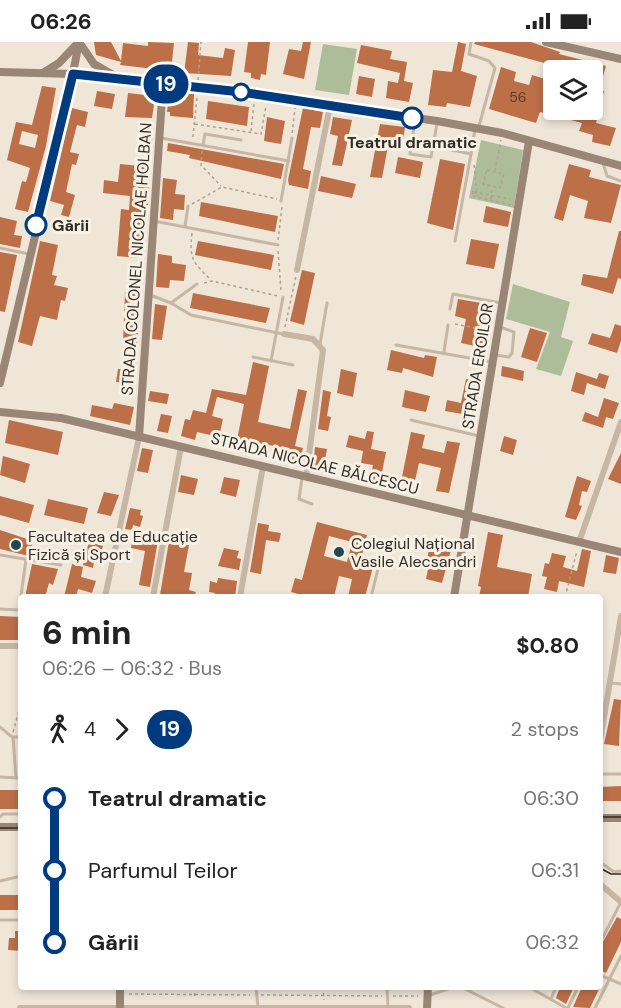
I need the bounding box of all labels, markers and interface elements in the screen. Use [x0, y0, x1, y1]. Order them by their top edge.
text: 06:26 [30, 7, 92, 36]
map controls [543, 60, 603, 120]
button: layers [543, 60, 603, 120]
line badge: 19 [139, 64, 193, 104]
text: 19 [156, 70, 176, 98]
unlabelled marker [232, 83, 250, 101]
house number: 56 [509, 88, 527, 106]
marker: Teatrul dramatic [401, 107, 423, 129]
street label: STRADA COLONEL NICOLAE HOLBAN [116, 122, 157, 396]
place label: Teatrul dramatic [347, 132, 477, 153]
marker: Gării [25, 214, 47, 236]
place label: Gării [52, 215, 89, 236]
street label: STRADA EROILOR [457, 302, 498, 431]
street label: STRADA NICOLAE BĂLCESCU [209, 427, 421, 499]
place label: Facultatea de Educație Fizică și Sport [28, 526, 198, 565]
place label: Colegiul Național Vasile Alecsandri [351, 533, 476, 572]
marker: Facultatea de Educație Fizică și Sport [9, 538, 23, 552]
marker: Colegiul Național Vasile Alecsandri [332, 545, 346, 559]
text: 6 min [42, 611, 131, 654]
text: $0.80 [516, 631, 579, 660]
text: 06:26 – 06:32 · Bus [42, 655, 222, 681]
icon: walk [42, 713, 75, 746]
icon: forward [105, 713, 138, 746]
text: 19 [159, 715, 180, 743]
text: 4 [84, 716, 96, 742]
text: 2 stops [511, 716, 579, 742]
text: Teatrul dramatic [88, 784, 267, 813]
text: 06:30 [523, 785, 579, 811]
text: Parfumul Teilor [88, 856, 238, 885]
text: 06:31 [531, 857, 579, 883]
text: Gării [88, 928, 139, 957]
text: 06:32 [525, 929, 579, 955]

